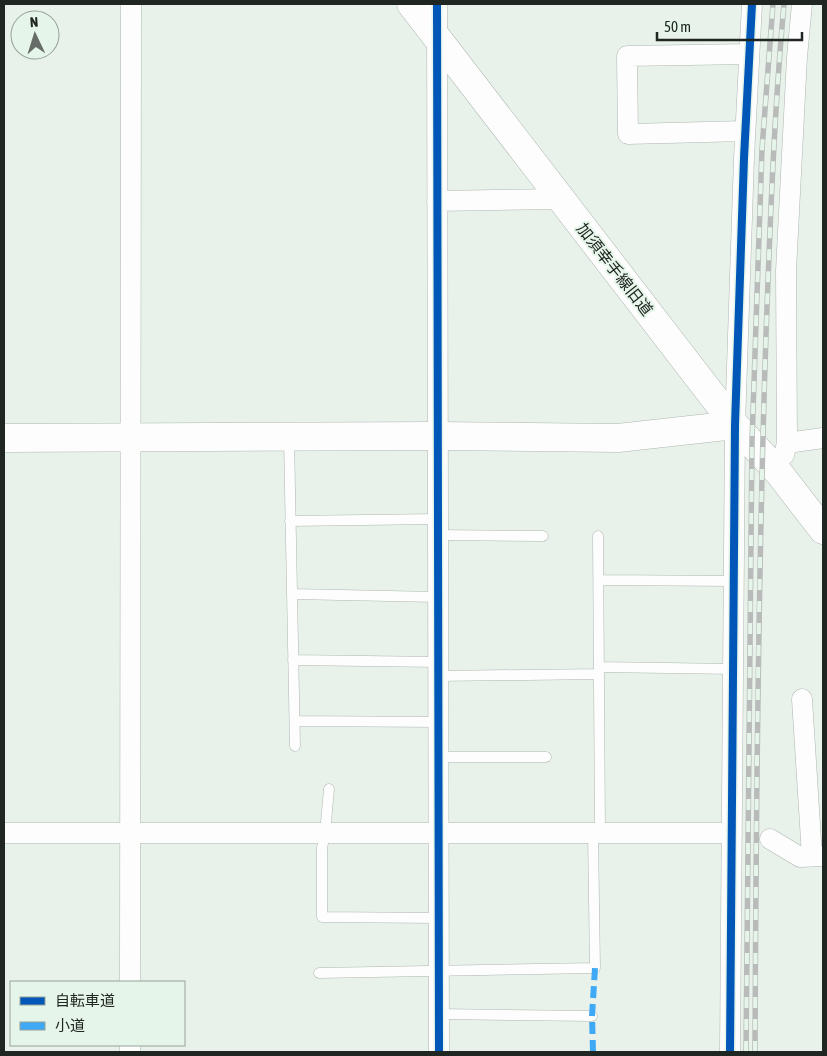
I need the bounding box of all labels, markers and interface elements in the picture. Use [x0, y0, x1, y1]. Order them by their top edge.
north arrow [10, 10, 60, 60]
scale bar [657, 10, 802, 42]
text: N [29, 14, 39, 30]
text: 50 m [664, 18, 691, 35]
street label: 加須幸手線旧道 [573, 219, 657, 319]
legend [10, 981, 185, 1046]
text: 自転車道 [55, 992, 115, 1009]
text: 小道 [55, 1017, 85, 1034]

